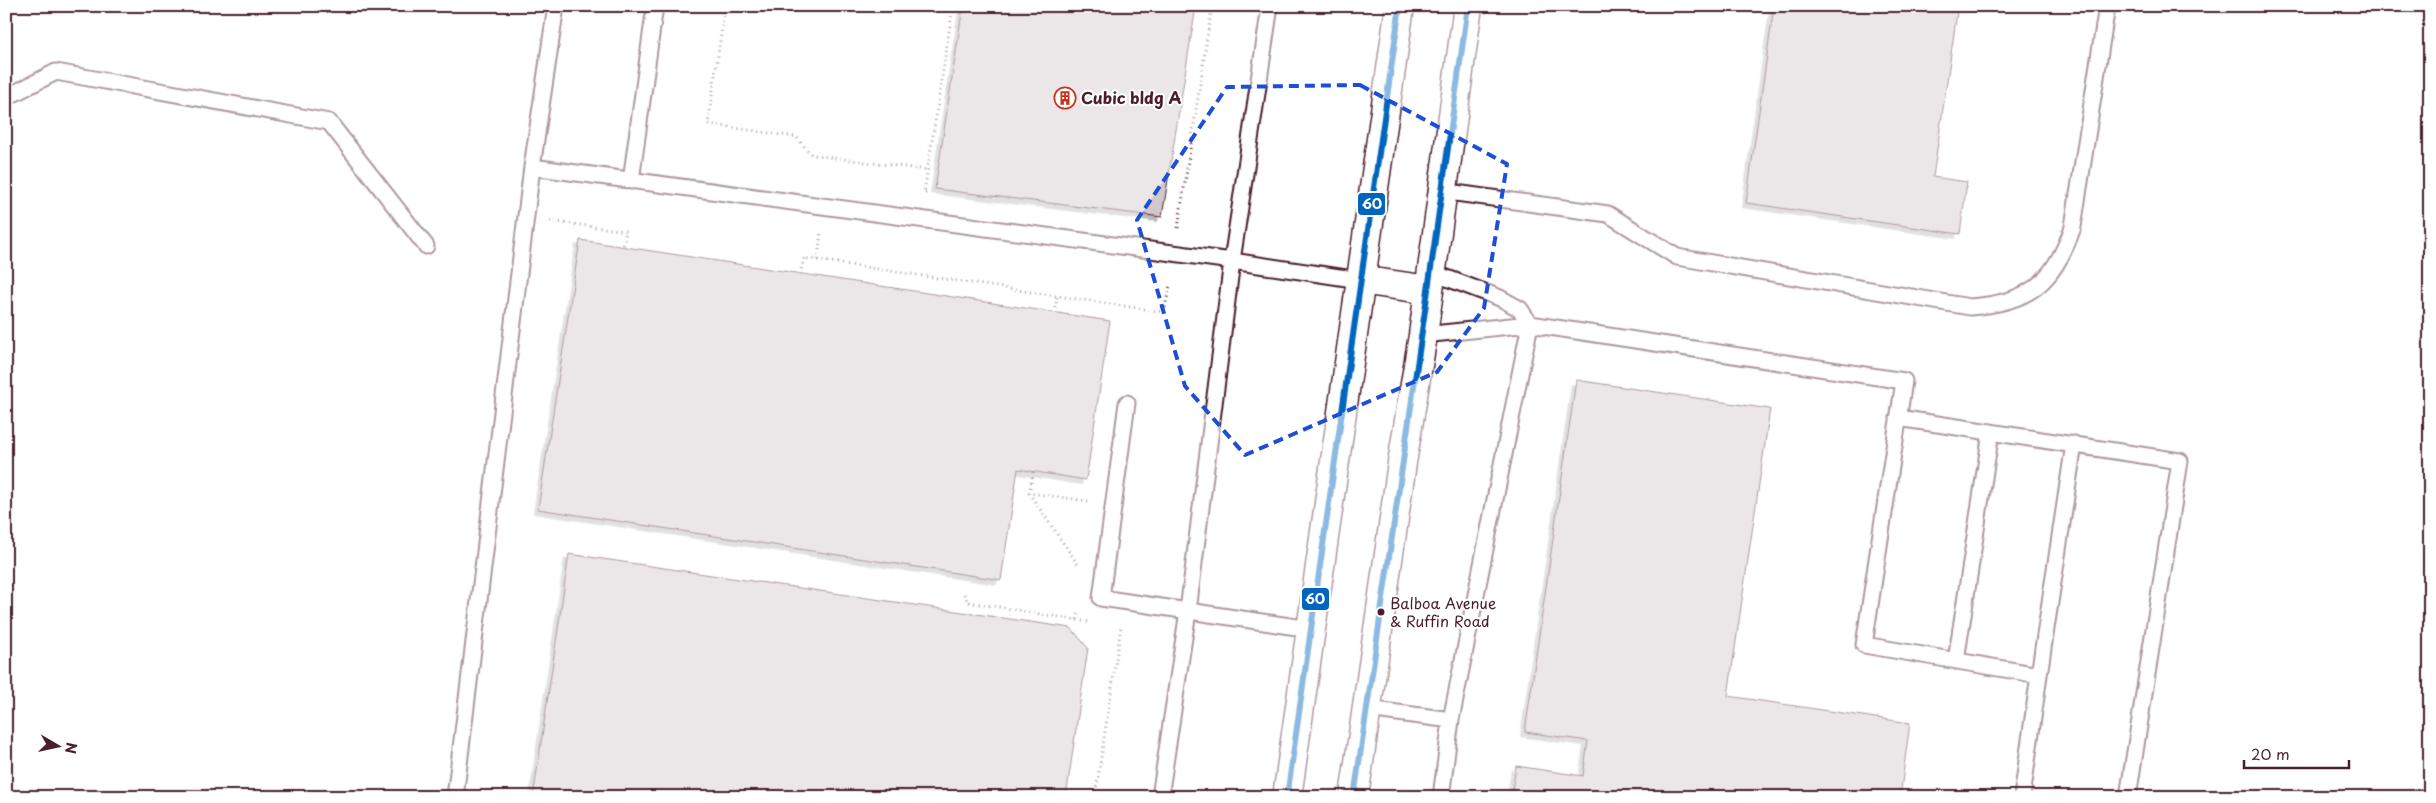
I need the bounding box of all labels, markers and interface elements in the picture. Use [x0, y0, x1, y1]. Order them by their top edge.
place label: Cubic bldg A [1081, 85, 1182, 109]
building icon: Cubic bldg A [1053, 86, 1077, 110]
line badge: 60 [1357, 192, 1386, 216]
text: 60 [1362, 193, 1382, 214]
line badge: 60 [1301, 587, 1330, 611]
text: 60 [1305, 588, 1325, 609]
place label: Balboa Avenue & Ruffin Road [1390, 591, 1496, 632]
marker: Balboa Avenue & Ruffin Road [1376, 607, 1386, 617]
north arrow [32, 720, 82, 770]
scale bar [2244, 738, 2348, 770]
text: N [60, 741, 83, 755]
text: 20 m [2251, 742, 2290, 765]

